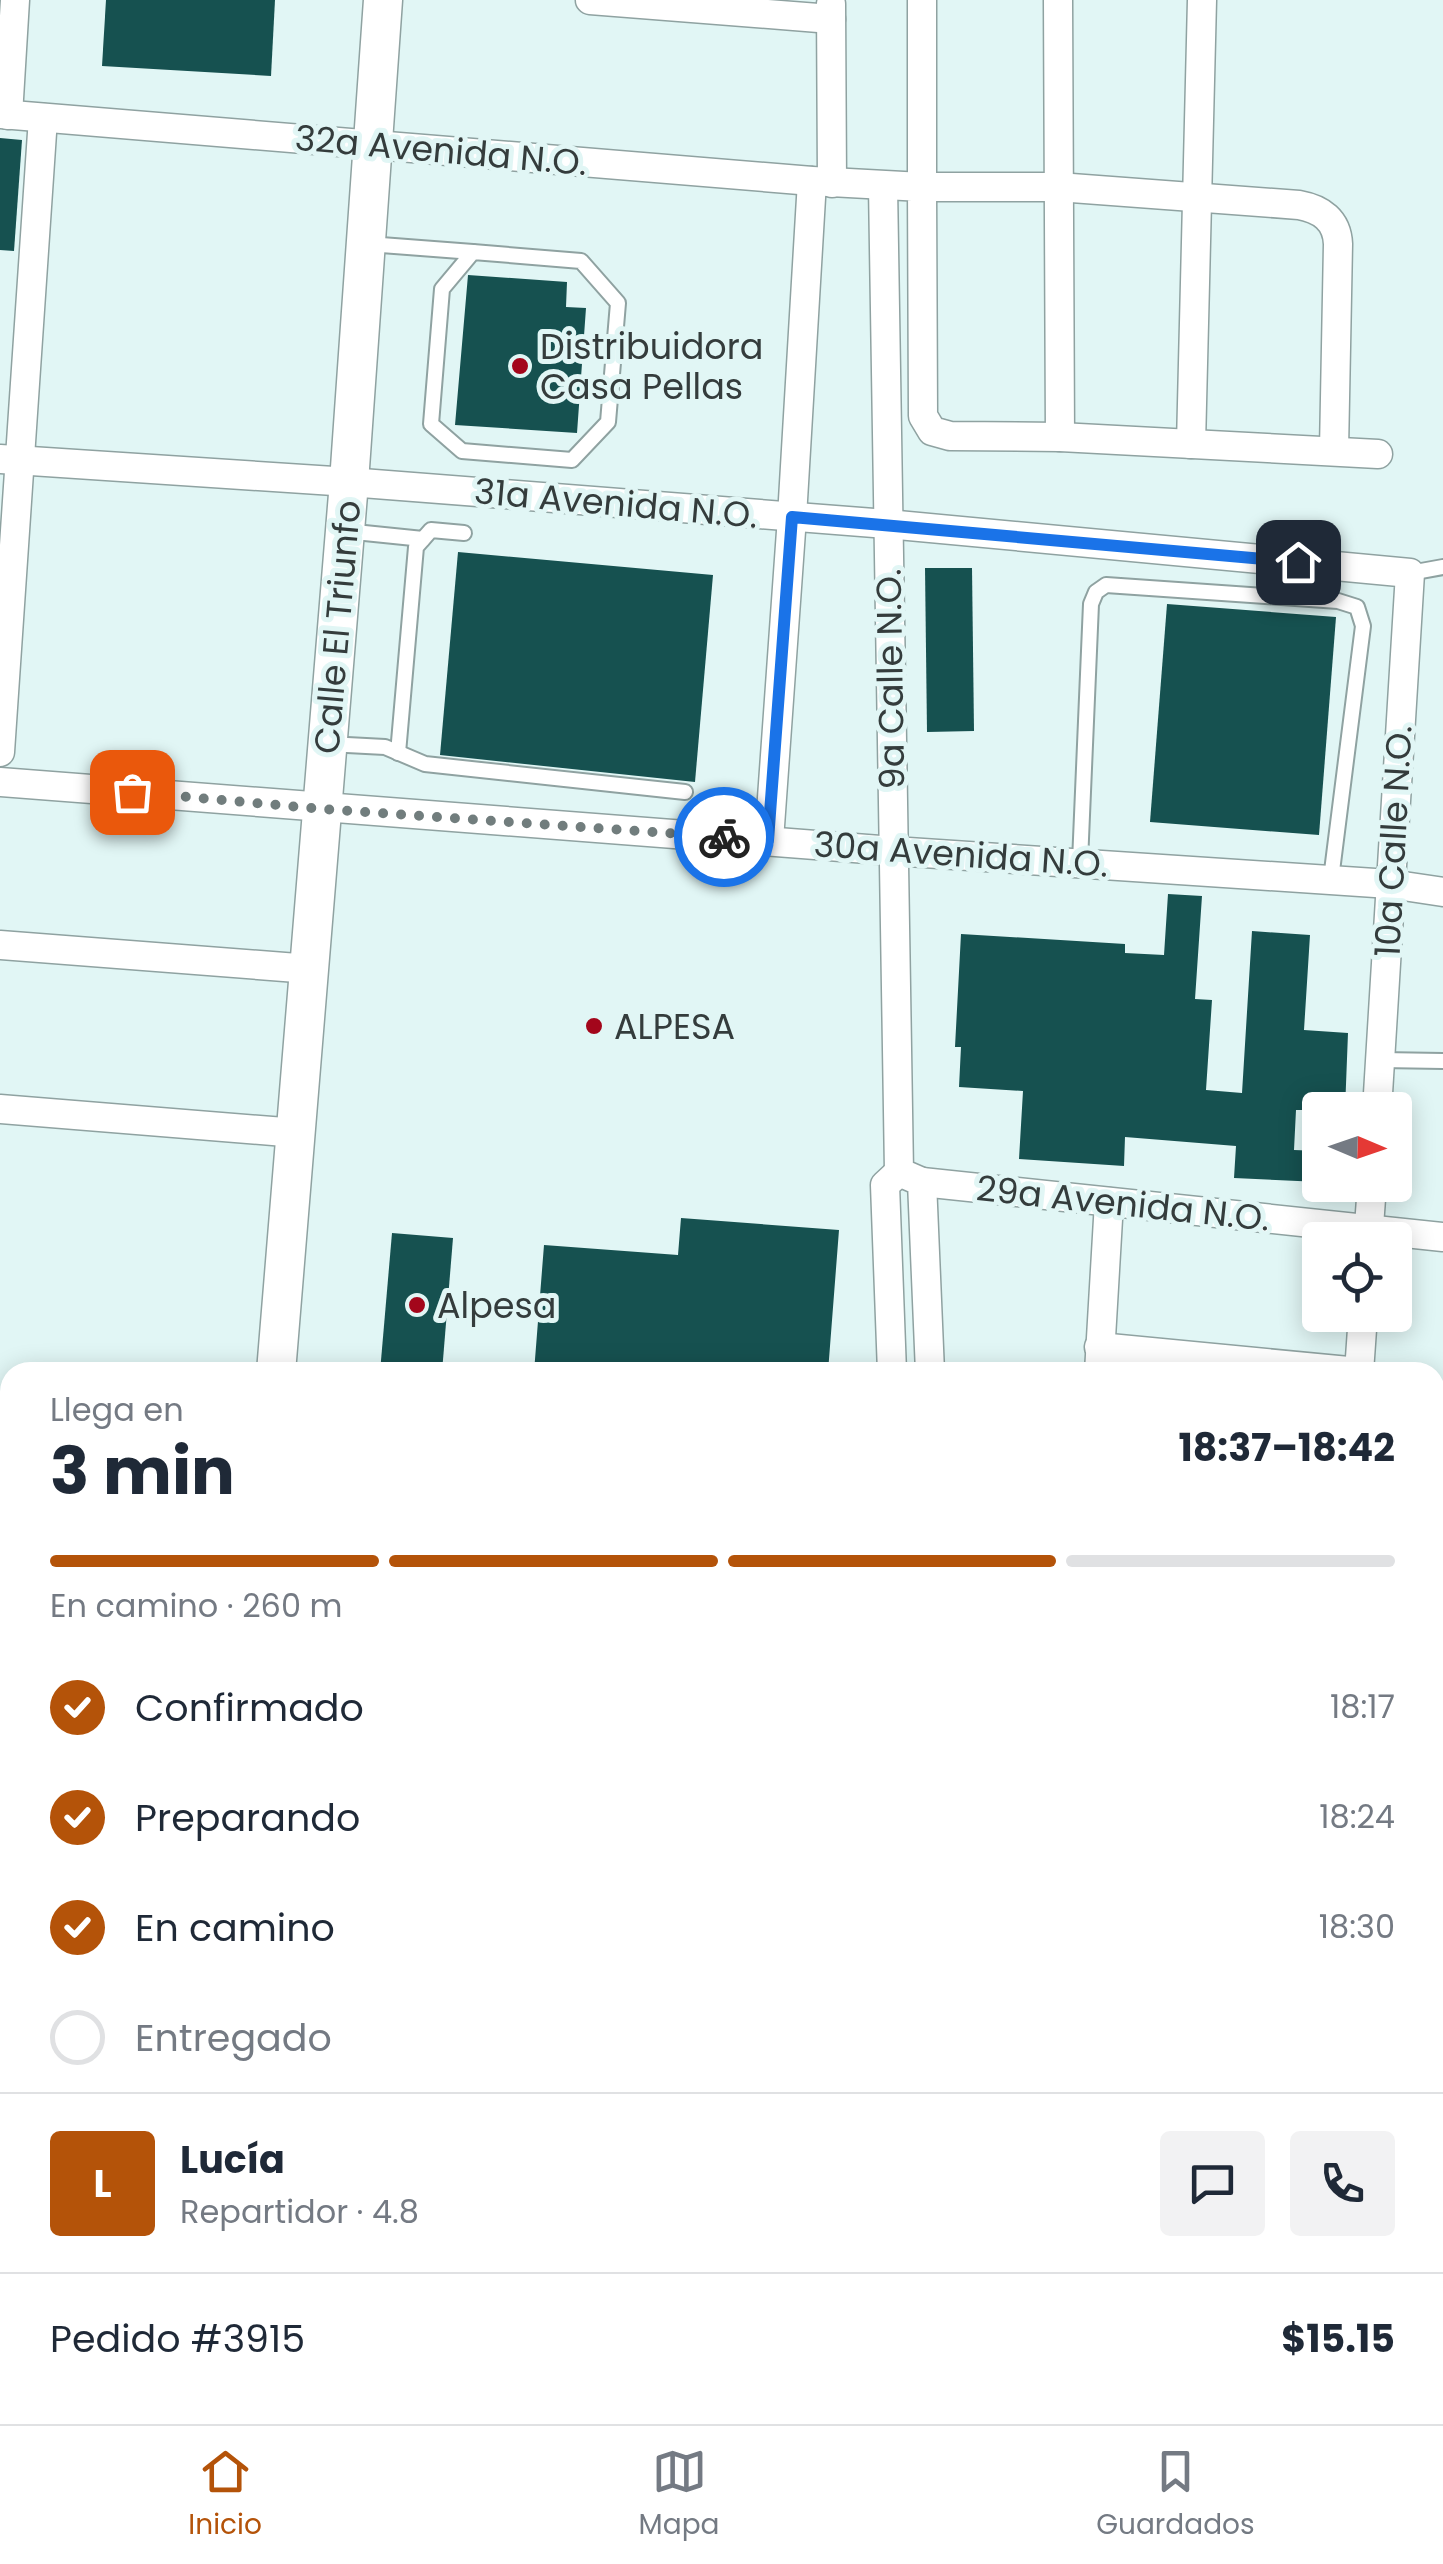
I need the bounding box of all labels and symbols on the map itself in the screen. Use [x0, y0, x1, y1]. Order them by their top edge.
street label: 32a Avenida N.O. [293, 113, 589, 187]
place label: Distribuidora Casa Pellas [540, 322, 763, 411]
marker: Distribuidora Casa Pellas [509, 355, 531, 377]
street label: 31a Avenida N.O. [472, 466, 760, 540]
street label: Calle El Triunfo [302, 498, 372, 756]
pin [1256, 520, 1341, 605]
street label: 9a Calle N.O. [864, 568, 916, 790]
street label: 10a Calle N.O. [1362, 724, 1424, 958]
pin [90, 750, 175, 835]
courier [674, 787, 774, 887]
street label: 30a Avenida N.O. [812, 819, 1110, 889]
place label: ALPESA [614, 1002, 735, 1051]
marker: ALPESA [583, 1015, 605, 1037]
north arrow [1302, 1092, 1412, 1202]
street label: 29a Avenida N.O. [974, 1163, 1272, 1243]
place label: Alpesa [437, 1281, 557, 1330]
marker: Alpesa [406, 1294, 428, 1316]

